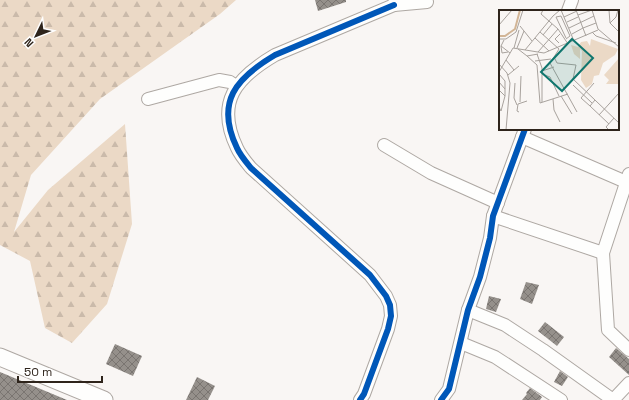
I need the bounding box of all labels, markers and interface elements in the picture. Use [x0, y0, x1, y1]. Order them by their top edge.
inset map [499, 10, 619, 130]
north arrow [16, 16, 56, 56]
text: N [21, 35, 36, 50]
scale bar [18, 358, 102, 384]
text: 50 m [24, 364, 52, 380]

